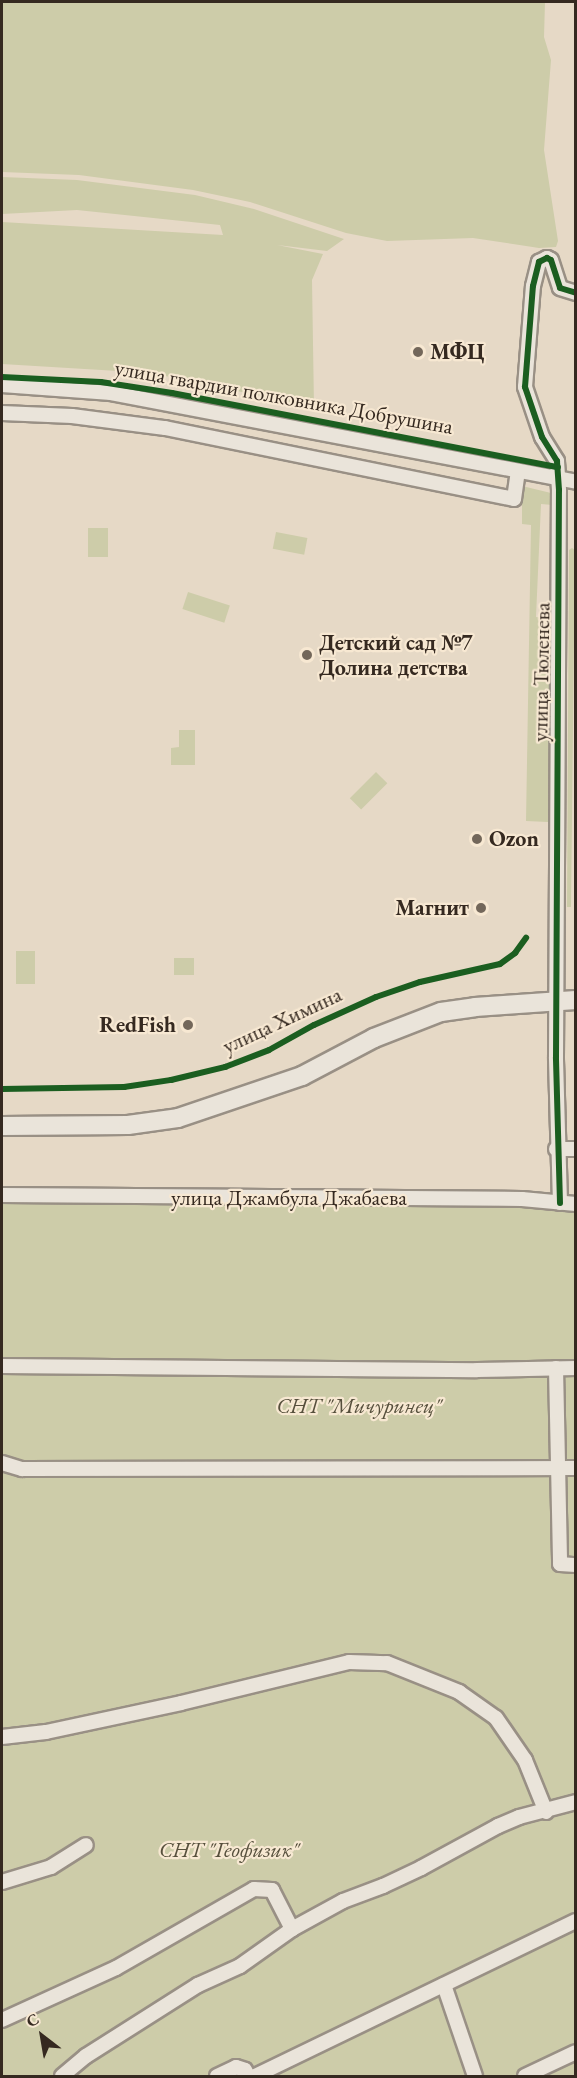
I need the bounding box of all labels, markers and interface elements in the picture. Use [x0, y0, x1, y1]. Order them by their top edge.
place label: МФЦ [430, 339, 485, 365]
marker: МФЦ [411, 345, 425, 359]
street label: улица гвардии полковника Добрушина [113, 354, 455, 440]
street label: улица Тюленева [527, 602, 555, 742]
place label: Детский сад №7 Долина детства [319, 629, 473, 680]
marker: Детский сад №7 Долина детства [300, 648, 314, 662]
place label: Ozon [489, 826, 539, 852]
marker: Ozon [470, 832, 484, 846]
place label: Магнит [395, 895, 469, 921]
marker: Магнит [474, 901, 488, 915]
street label: улица Химина [218, 981, 346, 1059]
place label: RedFish [99, 1012, 176, 1038]
marker: RedFish [181, 1018, 195, 1032]
street label: улица Джамбула Джабаева [171, 1185, 407, 1211]
park label: СНТ "Мичуринец" [277, 1393, 441, 1419]
park label: СНТ "Геофизик" [159, 1837, 299, 1863]
north arrow [12, 2006, 72, 2066]
text: С [22, 2008, 43, 2032]

